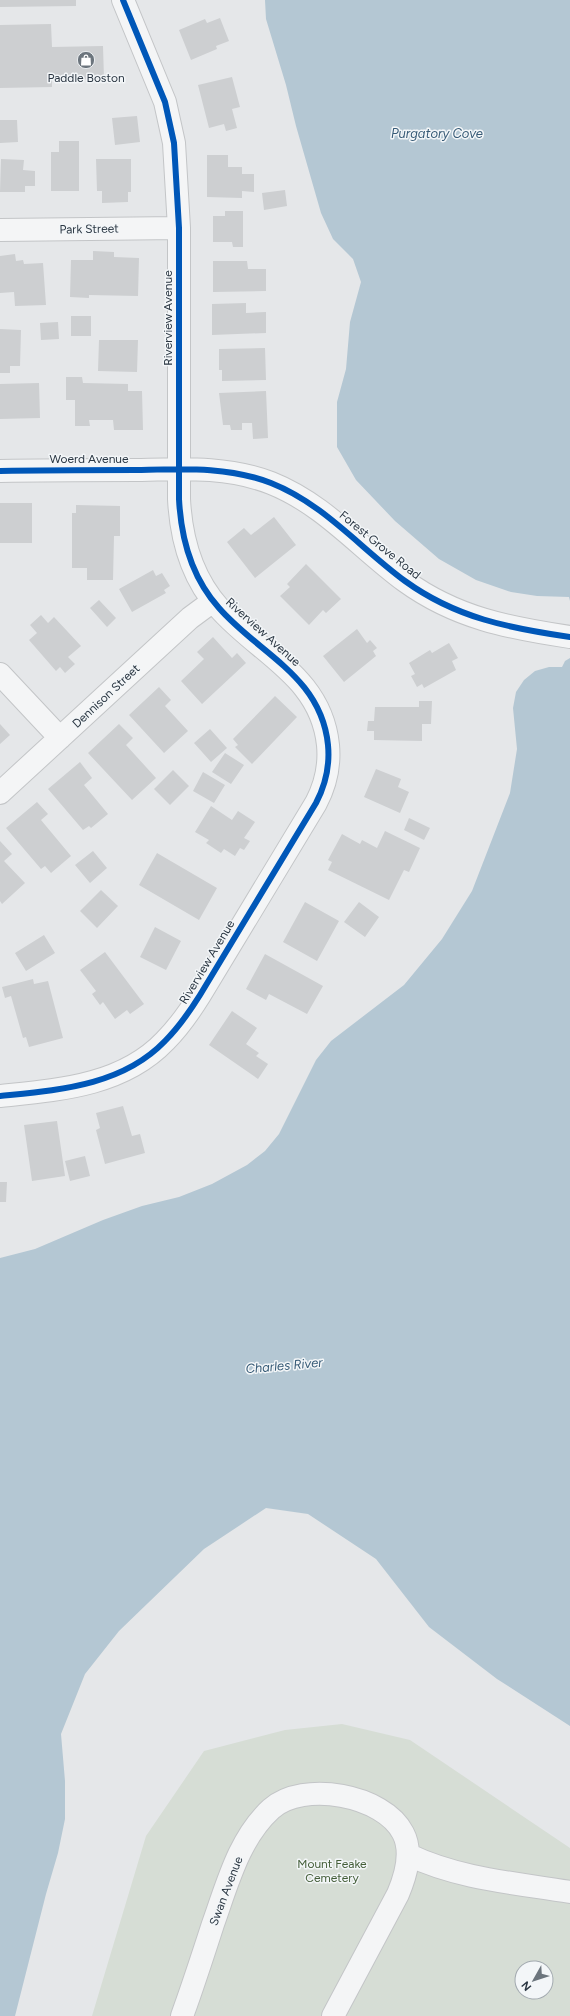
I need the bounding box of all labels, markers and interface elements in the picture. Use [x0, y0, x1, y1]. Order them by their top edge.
shop icon: Paddle Boston [76, 50, 96, 70]
place label: Paddle Boston [47, 71, 125, 85]
water label: Purgatory Cove [391, 126, 483, 141]
street label: Park Street [59, 221, 119, 237]
street label: Riverview Avenue [161, 270, 175, 366]
street label: Woerd Avenue [49, 452, 129, 466]
street label: Forest Grove Road [337, 508, 423, 582]
street label: Riverview Avenue [223, 595, 303, 669]
street label: Dennison Street [69, 661, 143, 731]
street label: Riverview Avenue [176, 917, 238, 1006]
water label: Charles River [245, 1355, 324, 1376]
street label: Swan Avenue [206, 1854, 246, 1928]
park label: Mount Feake Cemetery [297, 1857, 367, 1885]
north arrow [514, 1960, 554, 2000]
text: N [519, 1979, 534, 1993]

